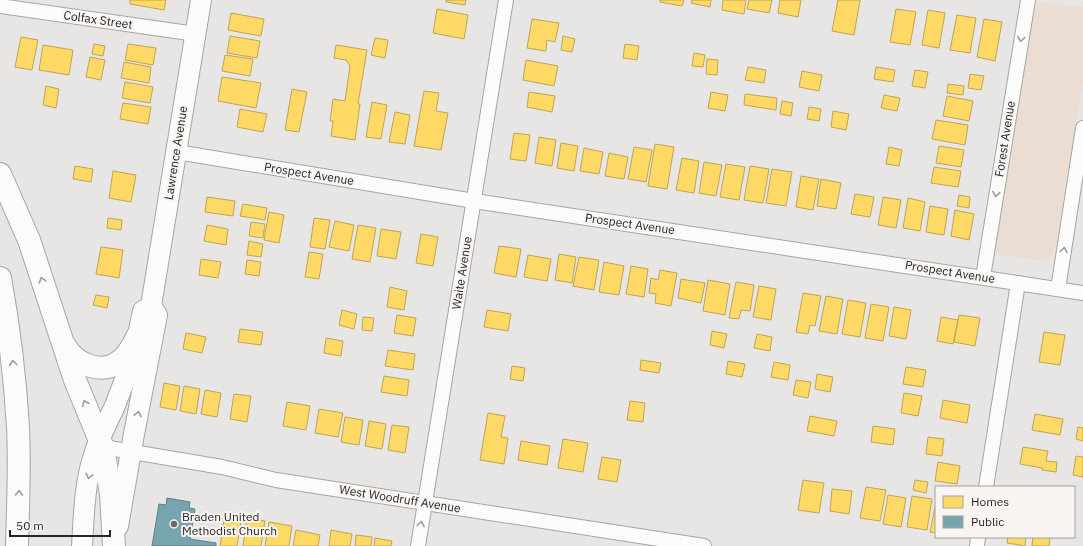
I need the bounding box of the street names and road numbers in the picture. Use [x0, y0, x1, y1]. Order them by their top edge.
street label: Colfax Street [63, 7, 134, 32]
street label: Forest Avenue [991, 99, 1018, 178]
street label: Lawrence Avenue [161, 105, 190, 201]
street label: Prospect Avenue [263, 159, 355, 188]
street label: Prospect Avenue [584, 210, 676, 237]
street label: Waite Avenue [448, 235, 475, 310]
street label: Prospect Avenue [904, 257, 996, 286]
street label: West Woodruff Avenue [338, 481, 462, 516]

